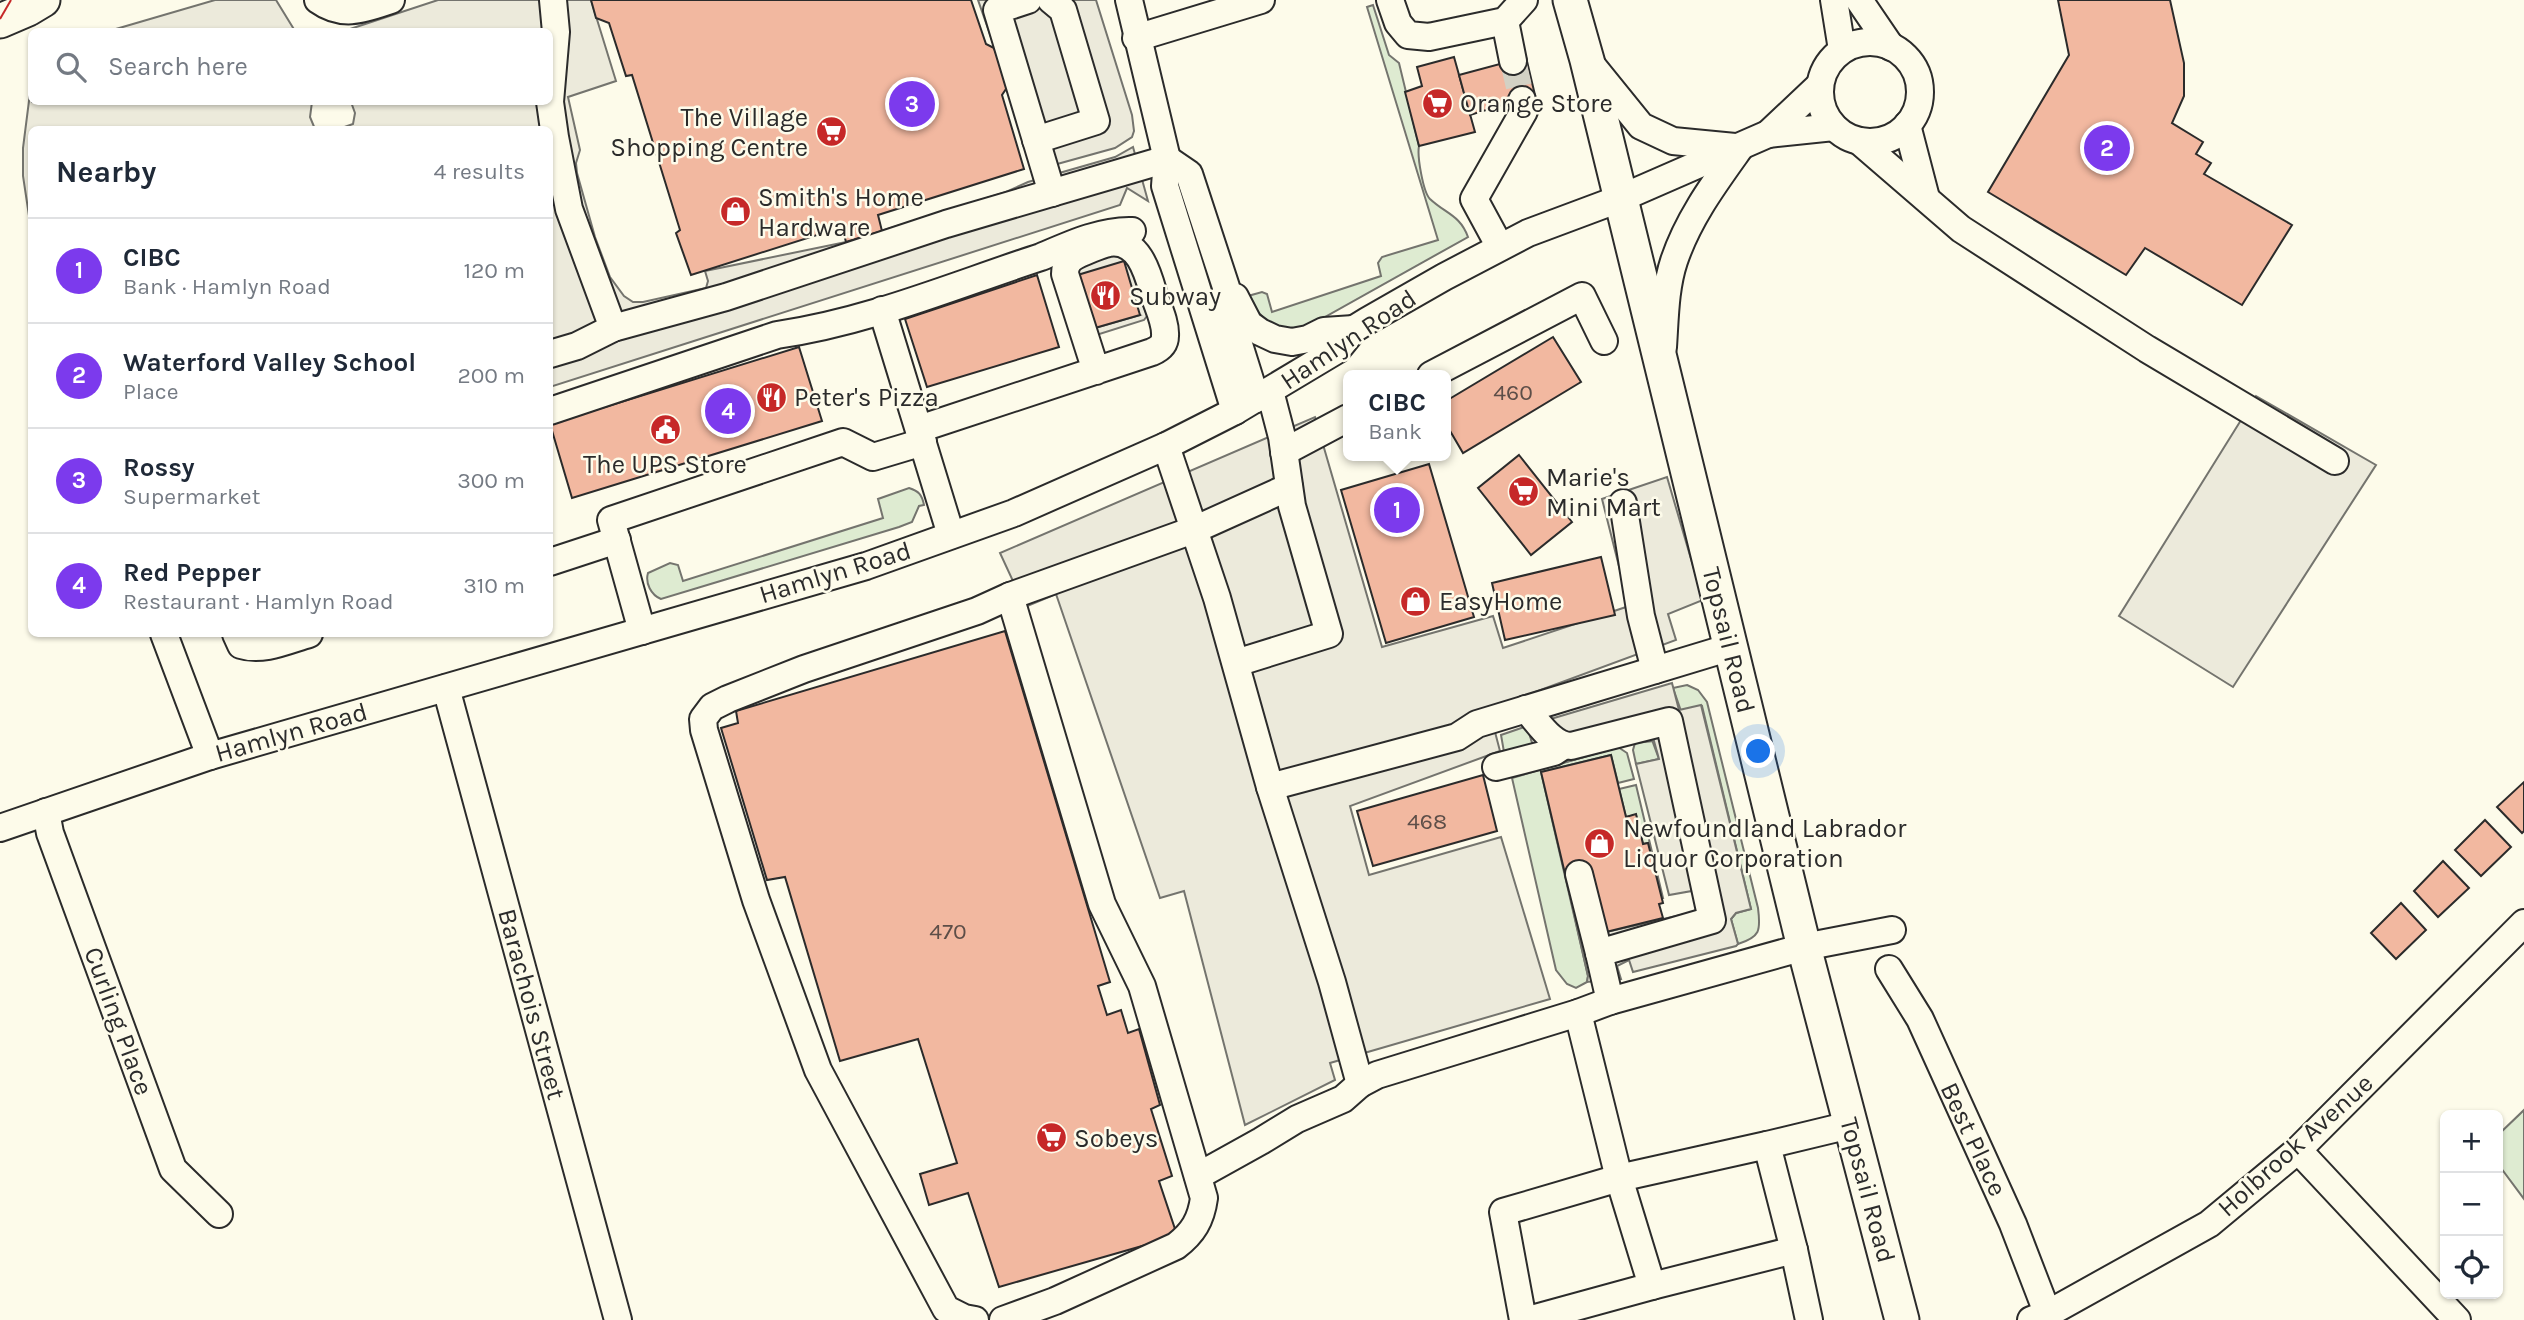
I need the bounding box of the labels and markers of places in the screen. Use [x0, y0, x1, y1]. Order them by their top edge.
pin: 3 [889, 78, 935, 130]
supermarket icon: Orange Store [1420, 86, 1454, 120]
place label: Orange Store [1460, 88, 1613, 119]
place label: The Village Shopping Centre [610, 102, 808, 163]
supermarket icon: The Village Shopping Centre [814, 115, 848, 149]
pin: 2 [2084, 122, 2130, 174]
place label: Smith's Home Hardware [758, 182, 924, 243]
shop icon: Smith's Home Hardware [718, 195, 752, 229]
restaurant icon: Subway [1089, 279, 1123, 313]
place label: Subway [1129, 281, 1221, 312]
restaurant icon: Peter's Pizza [754, 380, 788, 414]
place label: Peter's Pizza [794, 382, 939, 413]
pin: 4 [705, 385, 751, 437]
public building icon: The UPS Store [648, 412, 682, 446]
place label: The UPS Store [583, 449, 747, 480]
place label: Marie's Mini Mart [1546, 462, 1661, 523]
supermarket icon: Marie's Mini Mart [1506, 475, 1540, 509]
pin: 1 [1374, 484, 1420, 536]
shop icon: EasyHome [1399, 584, 1433, 618]
place label: EasyHome [1439, 586, 1562, 617]
place label: Newfoundland Labrador Liquor Corporation [1623, 813, 1907, 874]
shop icon: Newfoundland Labrador Liquor Corporation [1583, 826, 1617, 860]
supermarket icon: Sobeys [1034, 1121, 1068, 1155]
place label: Sobeys [1074, 1123, 1158, 1154]

